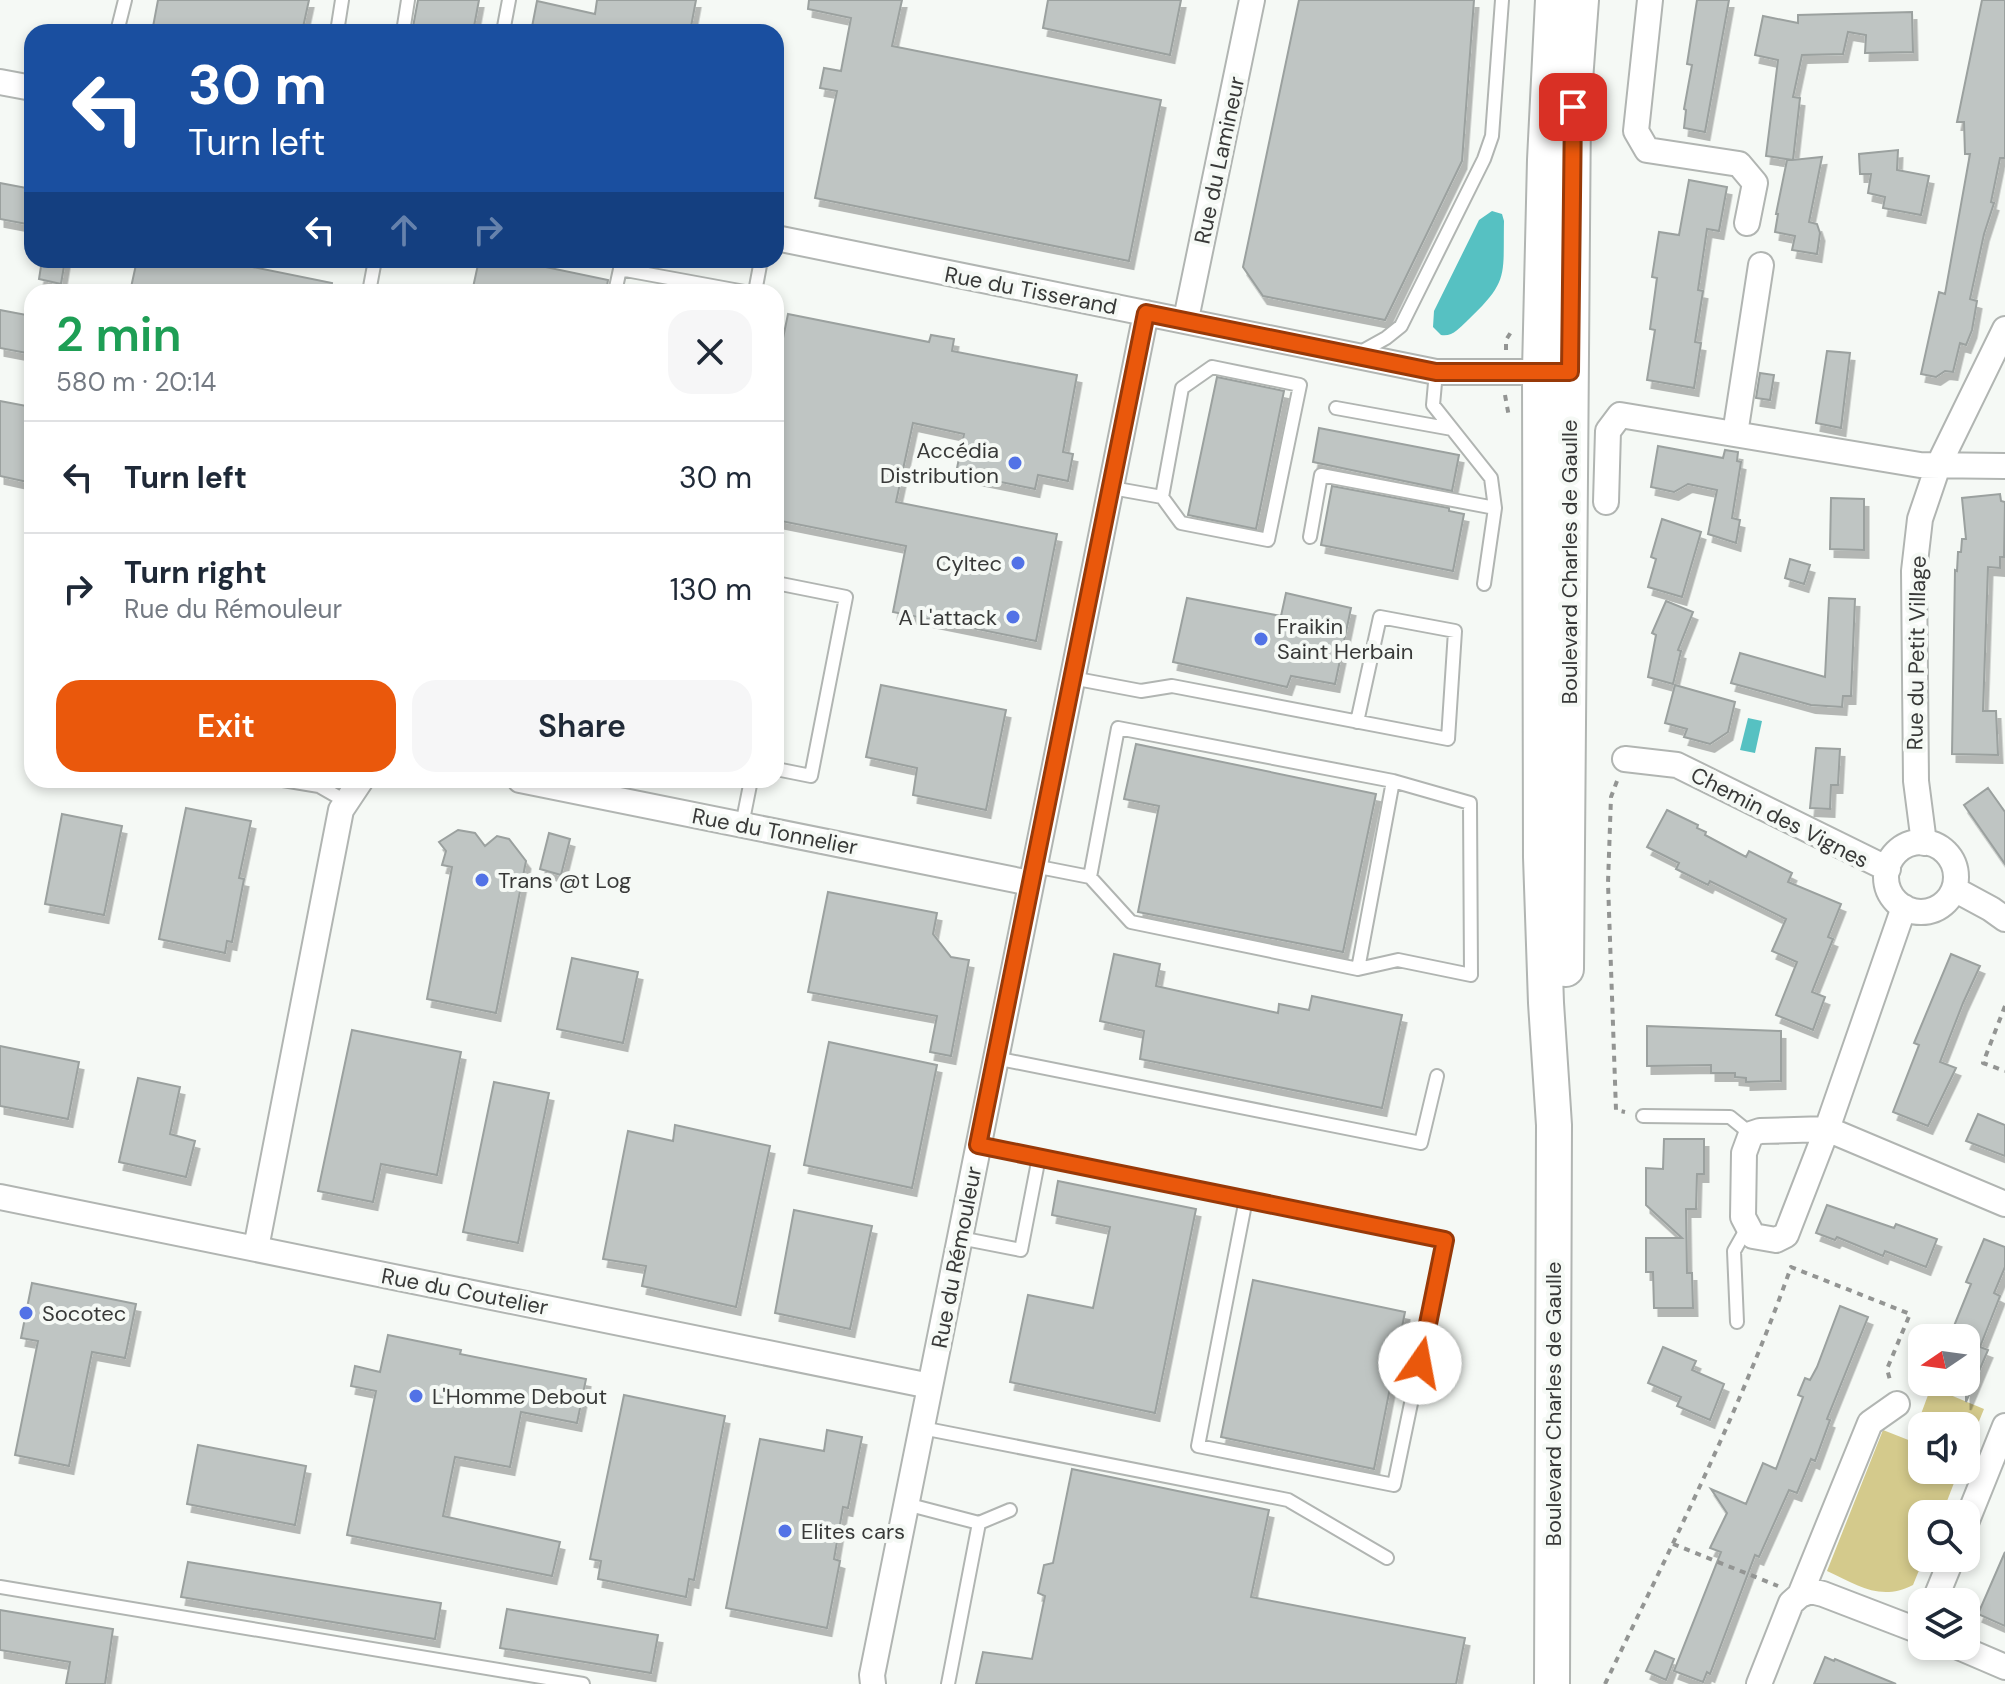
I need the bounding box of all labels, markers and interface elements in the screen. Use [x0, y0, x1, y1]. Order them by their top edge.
text: 30 m [188, 48, 327, 121]
icon: left [56, 56, 160, 160]
pin [1539, 73, 1607, 141]
street label: Rue du Lamineur [1188, 74, 1251, 247]
icon: arrive [1551, 85, 1595, 129]
text: Turn left [188, 119, 325, 166]
icon: left [298, 208, 342, 252]
icon: ahead [382, 208, 426, 252]
icon: right [466, 208, 510, 252]
street label: Rue du Tisserand [942, 260, 1120, 321]
text: 2 min [56, 303, 182, 366]
button: close [668, 310, 752, 394]
text: 580 m · 20:14 [56, 365, 216, 399]
street label: Boulevard Charles de Gaulle [1555, 420, 1584, 704]
place label: Accédia Distribution [880, 436, 999, 490]
marker: Accédia Distribution [1006, 454, 1024, 472]
icon: left [56, 455, 100, 499]
text: Turn left [124, 458, 247, 497]
text: 30 m [679, 458, 752, 497]
place label: Cyltec [936, 549, 1002, 578]
text: Turn right [124, 553, 267, 592]
marker: Cyltec [1009, 554, 1027, 572]
street label: Rue du Petit Village [1900, 555, 1933, 751]
icon: right [56, 567, 100, 611]
text: 130 m [670, 570, 752, 609]
text: Rue du Rémouleur [124, 592, 342, 626]
place label: A L'attack [898, 603, 997, 632]
marker: A L'attack [1004, 608, 1022, 626]
place label: Fraikin Saint Herbain [1277, 612, 1413, 666]
marker: Fraikin Saint Herbain [1252, 630, 1270, 648]
button: Exit [56, 680, 396, 772]
button: Share [412, 680, 752, 772]
street label: Chemin des Vignes [1686, 760, 1874, 875]
street label: Rue du Tonnelier [690, 801, 860, 862]
place label: Trans @t Log [498, 866, 631, 895]
marker: Trans @t Log [473, 871, 491, 889]
street label: Rue du Rémouleur [925, 1164, 988, 1350]
street label: Rue du Coutelier [379, 1261, 551, 1322]
street label: Boulevard Charles de Gaulle [1539, 1262, 1568, 1546]
place label: Socotec [42, 1299, 126, 1328]
marker: Socotec [17, 1304, 35, 1322]
position arrow [1378, 1321, 1462, 1405]
north arrow [1908, 1324, 1980, 1396]
map controls [1908, 1324, 1980, 1660]
place label: L'Homme Debout [432, 1382, 607, 1411]
marker: L'Homme Debout [407, 1387, 425, 1405]
button: sound [1908, 1412, 1980, 1484]
button: search [1908, 1500, 1980, 1572]
place label: Elites cars [801, 1517, 905, 1546]
marker: Elites cars [776, 1522, 794, 1540]
button: layers [1908, 1588, 1980, 1660]

